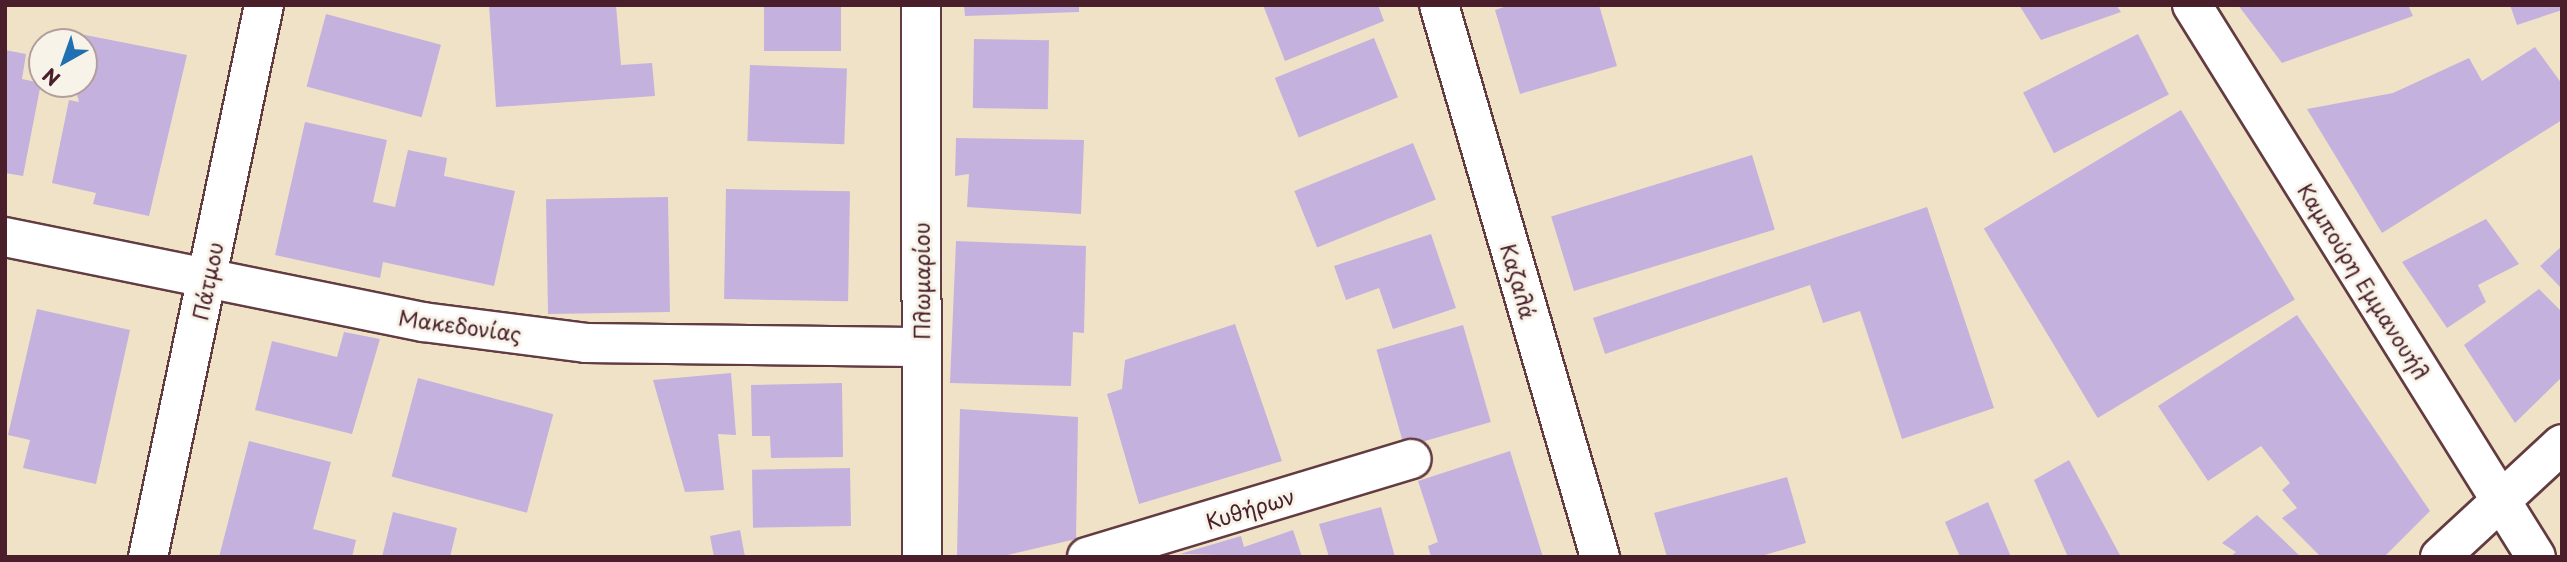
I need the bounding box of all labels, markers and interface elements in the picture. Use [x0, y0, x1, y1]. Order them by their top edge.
north arrow [28, 28, 98, 98]
text: N [36, 62, 66, 93]
street label: Καμπούρη Εμμανουήλ [2293, 178, 2435, 384]
street label: Πλωμαρίου [908, 222, 934, 340]
street label: Πάτμου [186, 240, 228, 322]
street label: Καζαλά [1496, 241, 1542, 321]
street label: Μακεδονίας [397, 304, 523, 346]
street label: Κυθήρων [1202, 483, 1298, 533]

